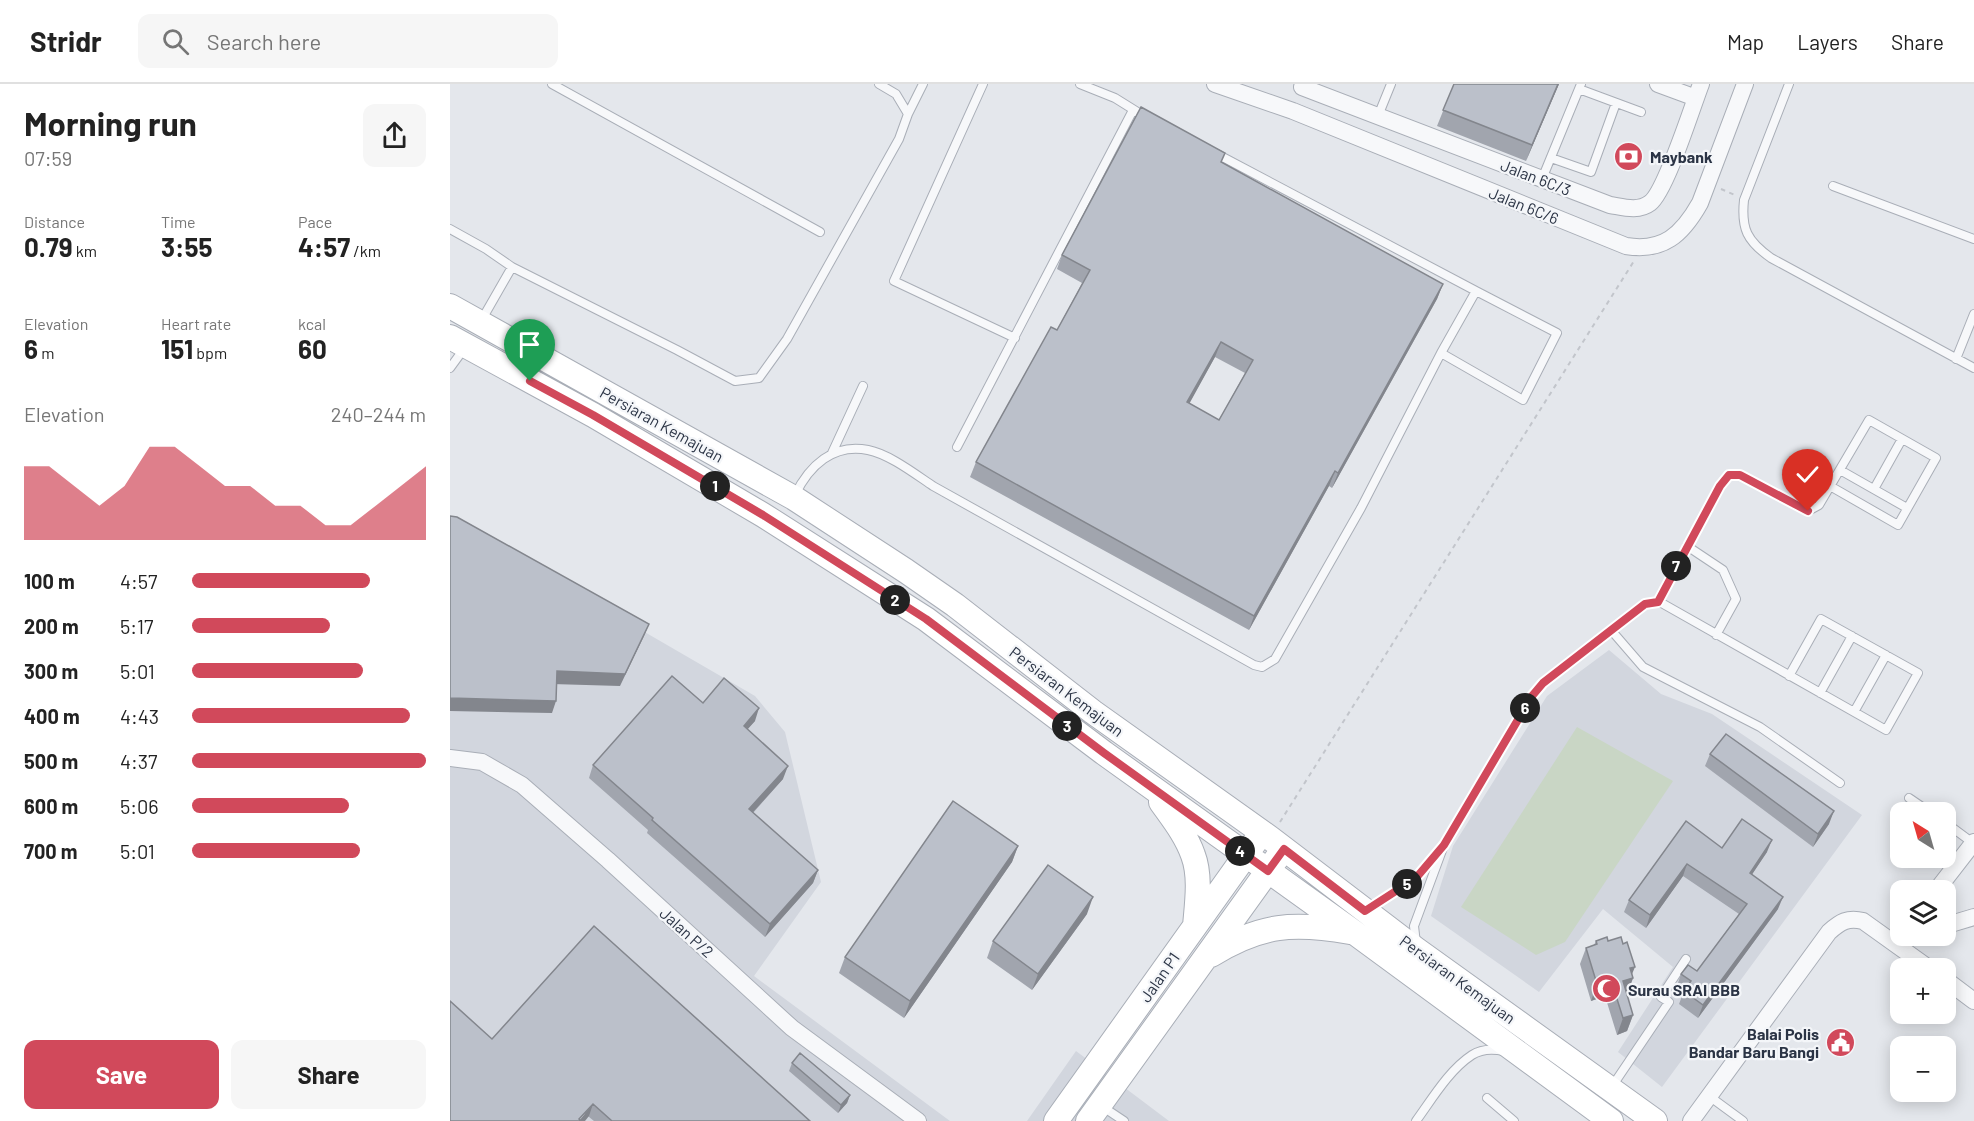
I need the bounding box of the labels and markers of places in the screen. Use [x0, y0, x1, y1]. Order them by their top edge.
bank icon: Maybank [1613, 140, 1645, 172]
place label: Maybank [1650, 147, 1713, 166]
pin [504, 319, 555, 381]
pin [1782, 449, 1833, 511]
pin: 1 [700, 471, 730, 501]
pin: 7 [1661, 551, 1691, 581]
pin: 2 [880, 585, 910, 615]
pin: 6 [1510, 693, 1540, 723]
pin: 3 [1052, 711, 1082, 741]
pin: 4 [1225, 836, 1255, 866]
pin: 5 [1392, 869, 1422, 899]
mosque icon: Surau SRAI BBB [1591, 973, 1623, 1005]
place label: Surau SRAI BBB [1628, 980, 1740, 999]
place label: Balai Polis Bandar Baru Bangi [1689, 1024, 1819, 1061]
public building icon: Balai Polis Bandar Baru Bangi [1824, 1026, 1856, 1058]

